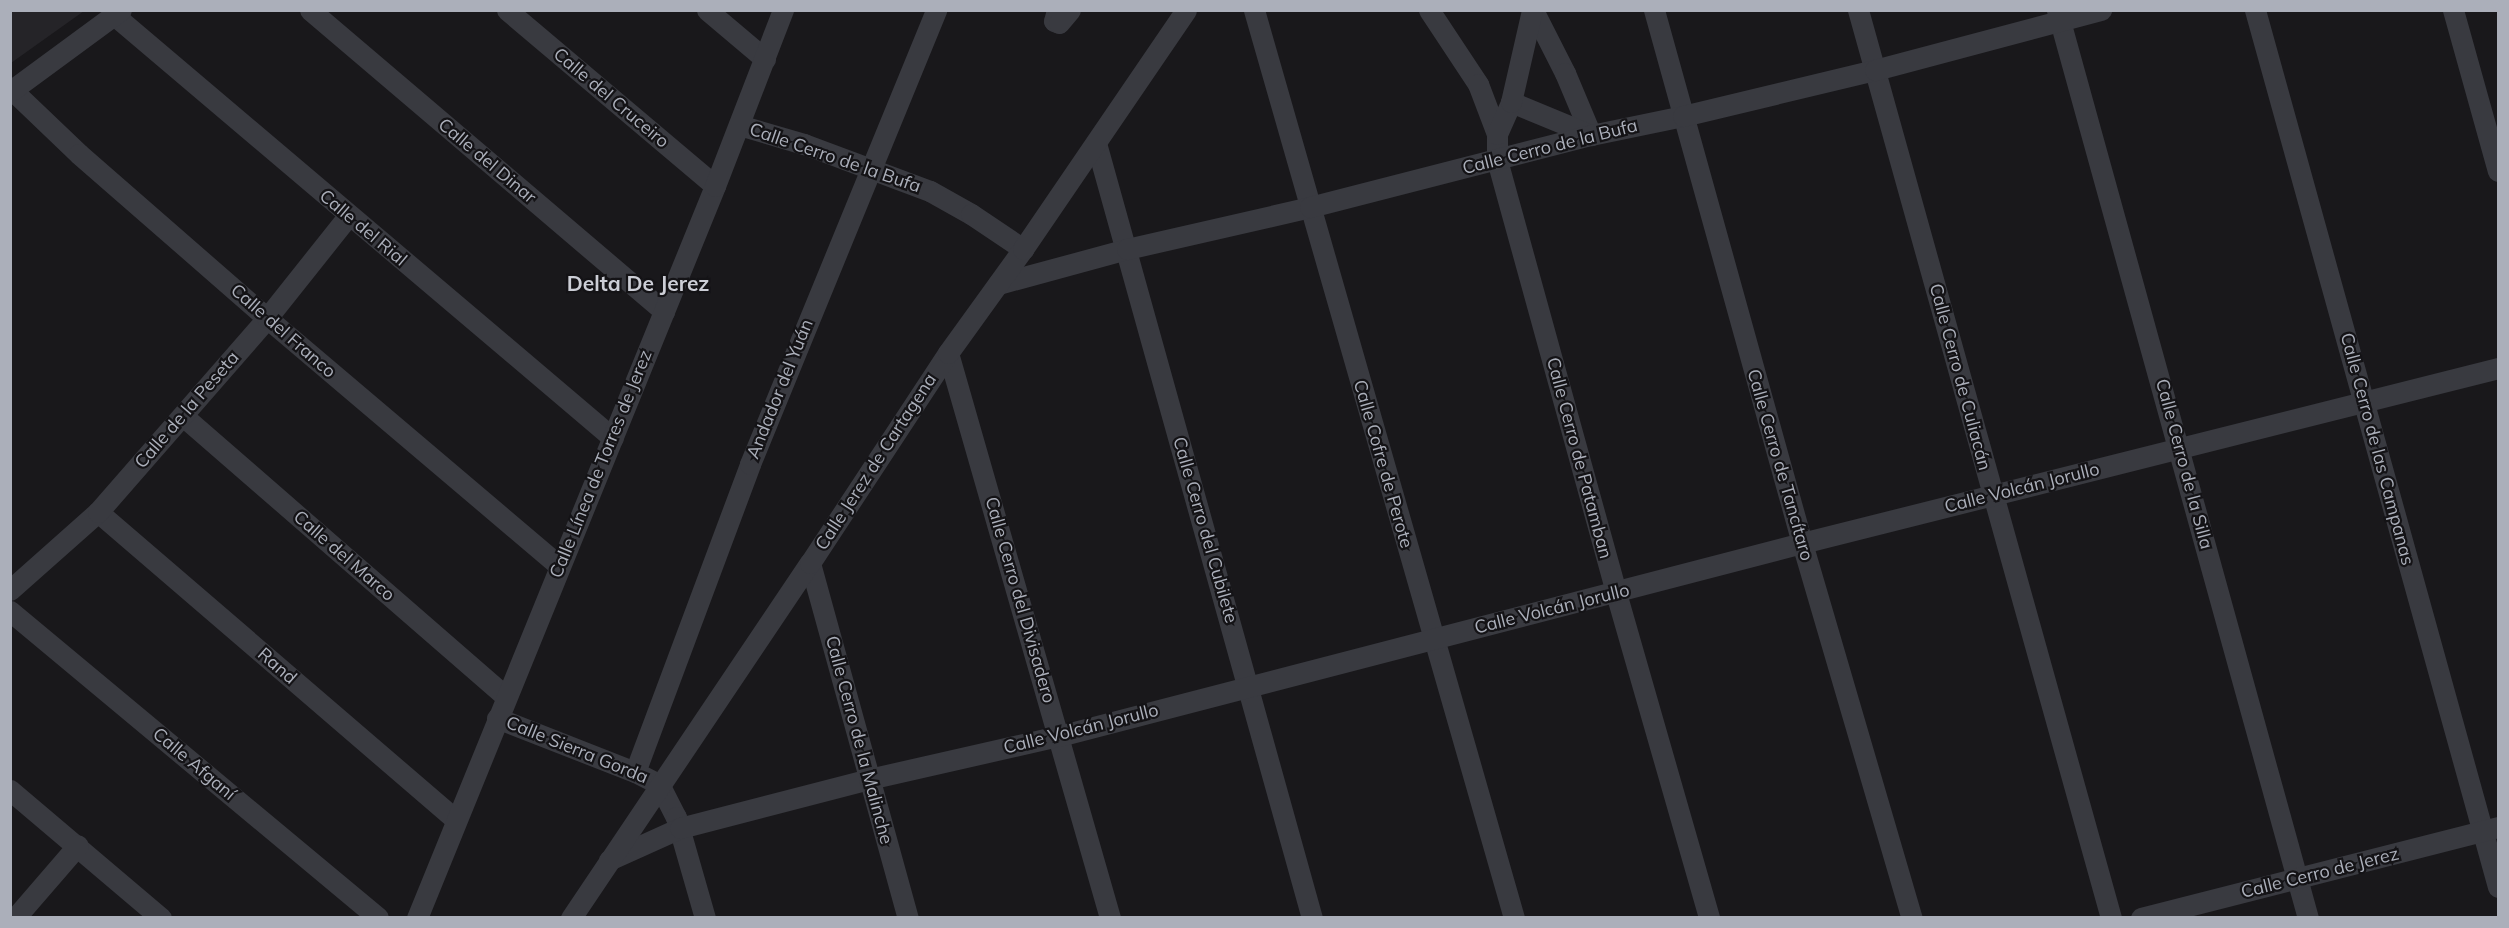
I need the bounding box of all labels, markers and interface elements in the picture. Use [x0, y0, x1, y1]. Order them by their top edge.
street label: Calle del Cruceiro [549, 43, 673, 153]
street label: Calle del Dinar [434, 114, 540, 208]
street label: Calle Cerro de la Bufa [1460, 115, 1640, 179]
street label: Calle Cerro de la Bufa [746, 119, 924, 197]
street label: Calle del Rial [315, 185, 411, 271]
district label: Delta De Jerez [567, 270, 709, 296]
street label: Calle del Franco [226, 279, 340, 383]
street label: Calle Cerro de Culiacán [1925, 281, 1995, 473]
street label: Andador del Yuán [742, 316, 818, 462]
street label: Calle Cerro de las Campanas [2336, 330, 2418, 568]
street label: Calle de la Peseta [130, 347, 244, 473]
street label: Calle Línea de Torres de Jerez [545, 347, 657, 581]
street label: Calle Cerro de Patamban [1542, 355, 1616, 561]
street label: Calle Cerro de Tancítaro [1742, 367, 1818, 563]
street label: Calle Jerez de Cartagena [811, 370, 941, 554]
street label: Calle Cerro de la Silla [2151, 377, 2217, 551]
street label: Calle Cofre de Perote [1349, 378, 1417, 550]
street label: Calle Cerro del Cubilete [1168, 435, 1242, 625]
street label: Calle Volcán Jorullo [1942, 458, 2102, 518]
street label: Calle Cerro del Divisadero [980, 494, 1060, 706]
street label: Calle del Marco [289, 506, 399, 606]
street label: Calle Volcán Jorullo [1472, 579, 1632, 639]
street label: Calle Cerro de la Malinche [821, 633, 897, 847]
street label: Rand [253, 643, 301, 689]
street label: Calle Volcán Jorullo [1001, 699, 1161, 759]
street label: Calle Sierra Gorda [503, 712, 651, 788]
street label: Calle Afganí [148, 723, 240, 805]
street label: Calle Cerro de Jerez [2239, 843, 2401, 903]

